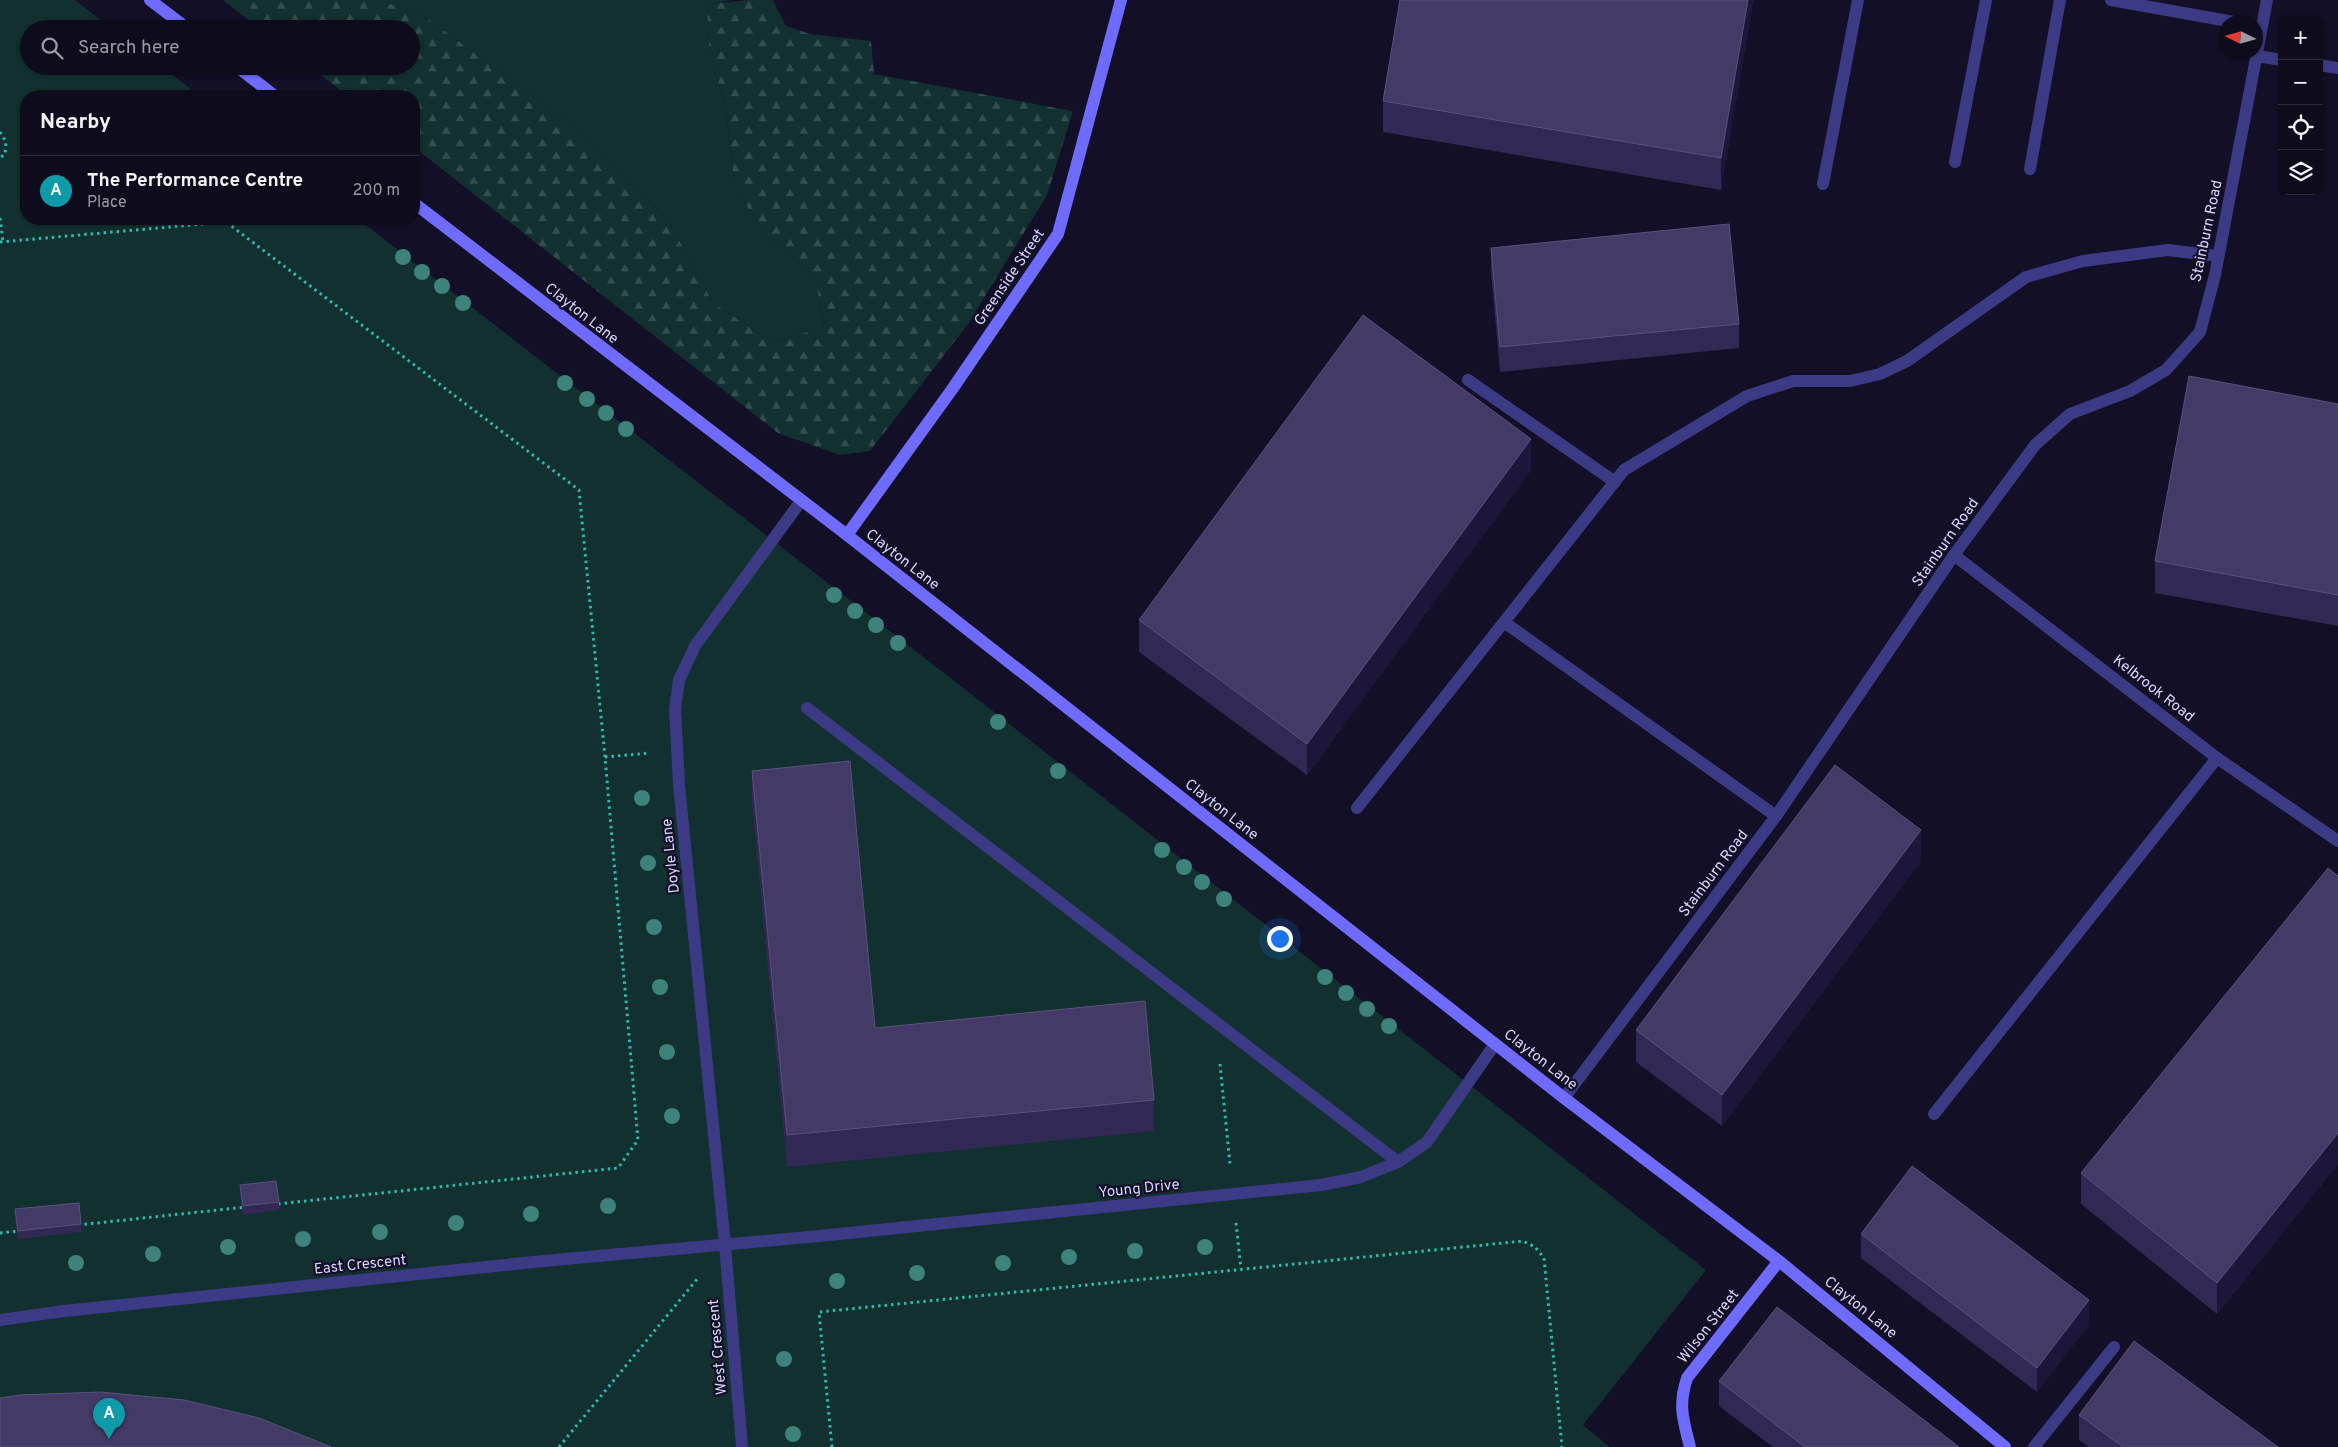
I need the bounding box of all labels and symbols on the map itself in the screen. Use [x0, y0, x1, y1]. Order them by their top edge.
north arrow [2218, 15, 2263, 60]
street label: Stainburn Road [2187, 179, 2228, 284]
street label: Greenside Street [971, 226, 1050, 330]
street label: Clayton Lane [540, 279, 622, 349]
street label: Stainburn Road [1909, 495, 1984, 591]
street label: Clayton Lane [861, 525, 943, 595]
street label: Kelbrook Road [2108, 651, 2198, 727]
street label: Clayton Lane [1180, 775, 1262, 845]
street label: Doyle Lane [658, 818, 685, 894]
street label: Stainburn Road [1675, 827, 1753, 921]
your location [1267, 926, 1293, 952]
street label: Clayton Lane [1499, 1025, 1581, 1095]
street label: Young Drive [1098, 1176, 1181, 1203]
street label: East Crescent [313, 1251, 407, 1280]
street label: Clayton Lane [1820, 1273, 1900, 1343]
street label: Wilson Street [1674, 1286, 1744, 1368]
street label: West Crescent [705, 1298, 732, 1396]
pin: A [93, 1398, 125, 1439]

